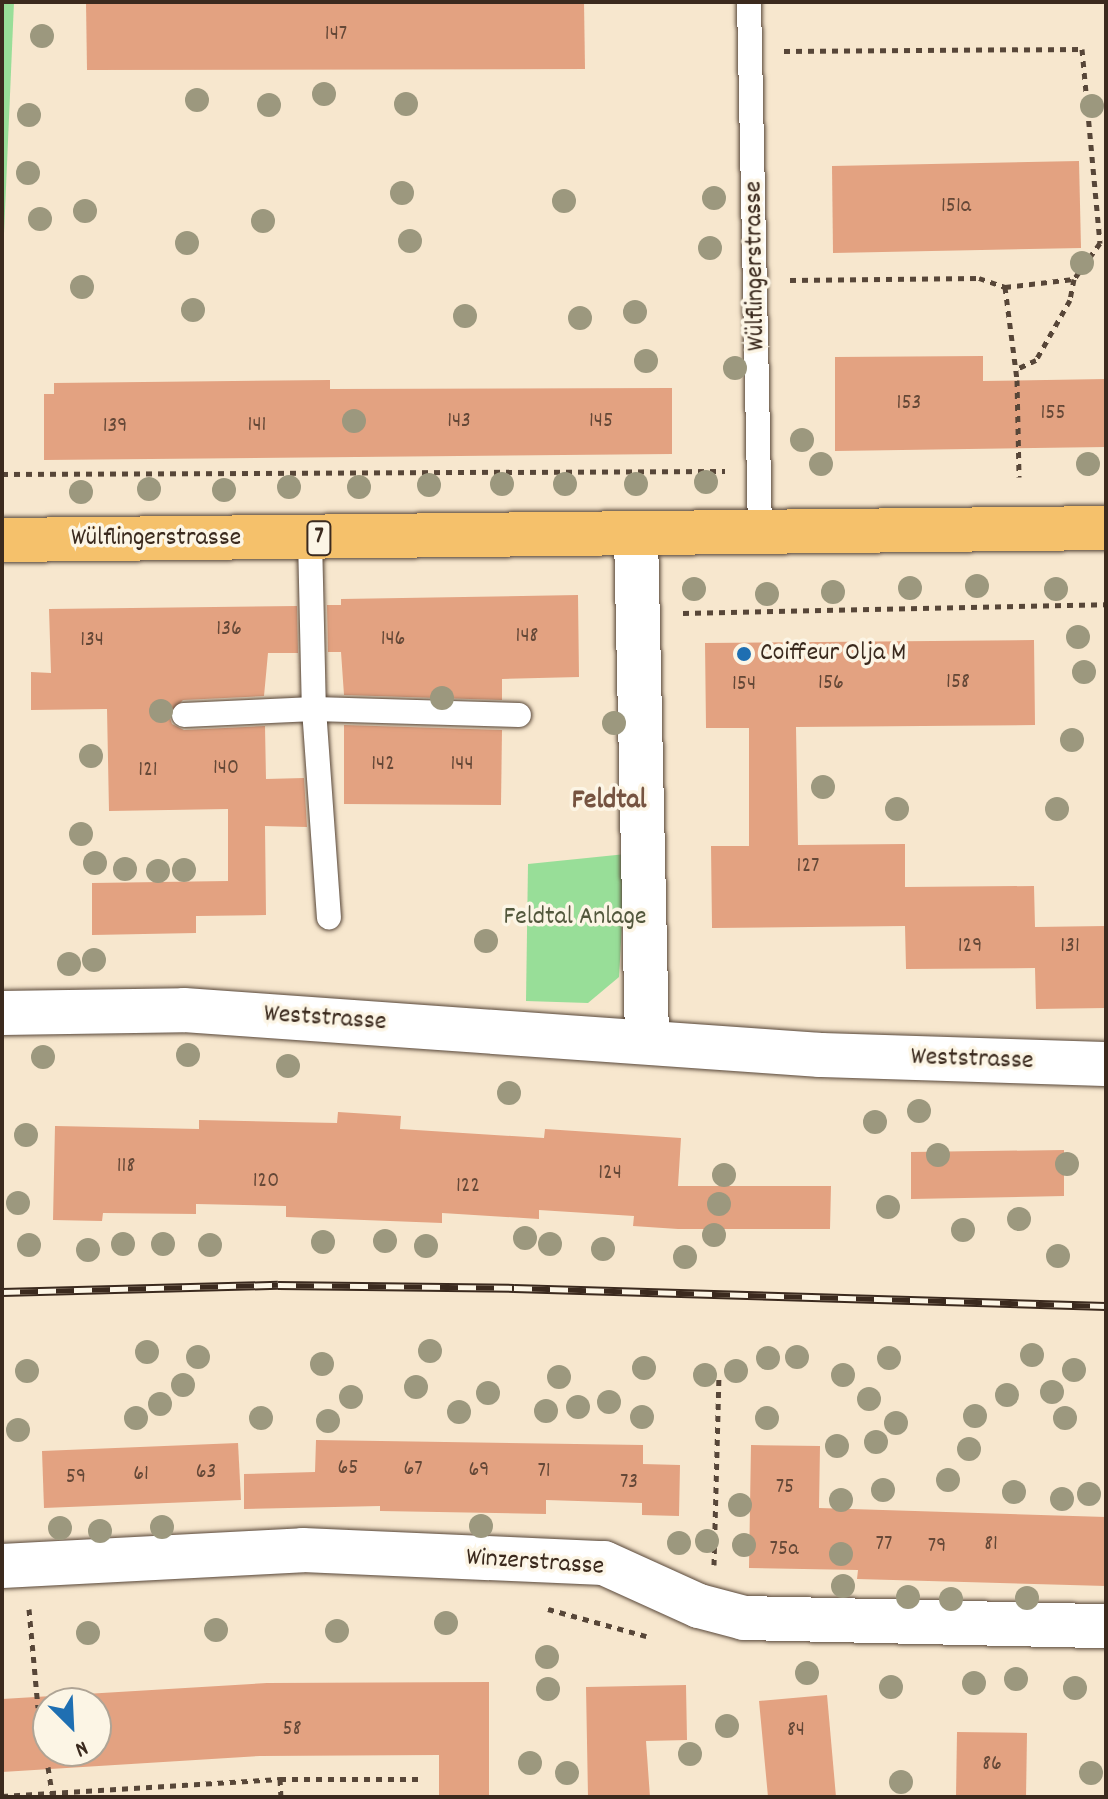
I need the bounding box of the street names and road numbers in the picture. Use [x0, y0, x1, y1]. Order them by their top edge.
street label: Wülflingerstrasse [739, 181, 773, 351]
road number: 7 [305, 518, 333, 558]
street label: Wülflingerstrasse [71, 523, 241, 555]
street label: Weststrasse [263, 999, 387, 1039]
street label: Weststrasse [910, 1042, 1034, 1078]
street label: Winzerstrasse [465, 1543, 605, 1583]

